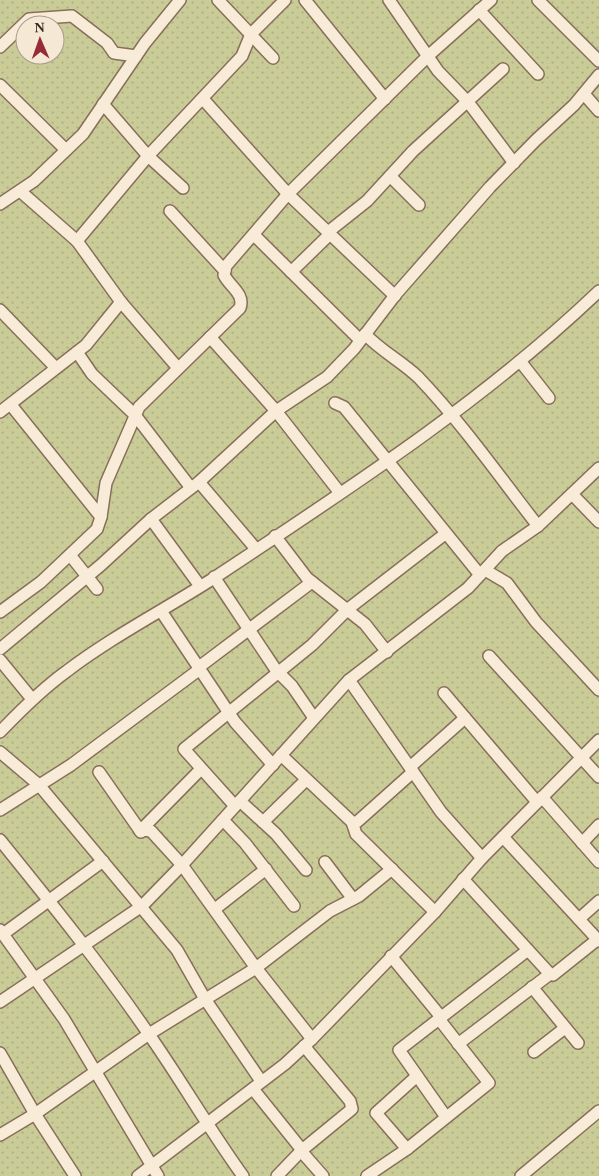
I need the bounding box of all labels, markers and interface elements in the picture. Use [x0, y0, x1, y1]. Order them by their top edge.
north arrow [15, 15, 65, 65]
text: N [34, 20, 45, 35]

